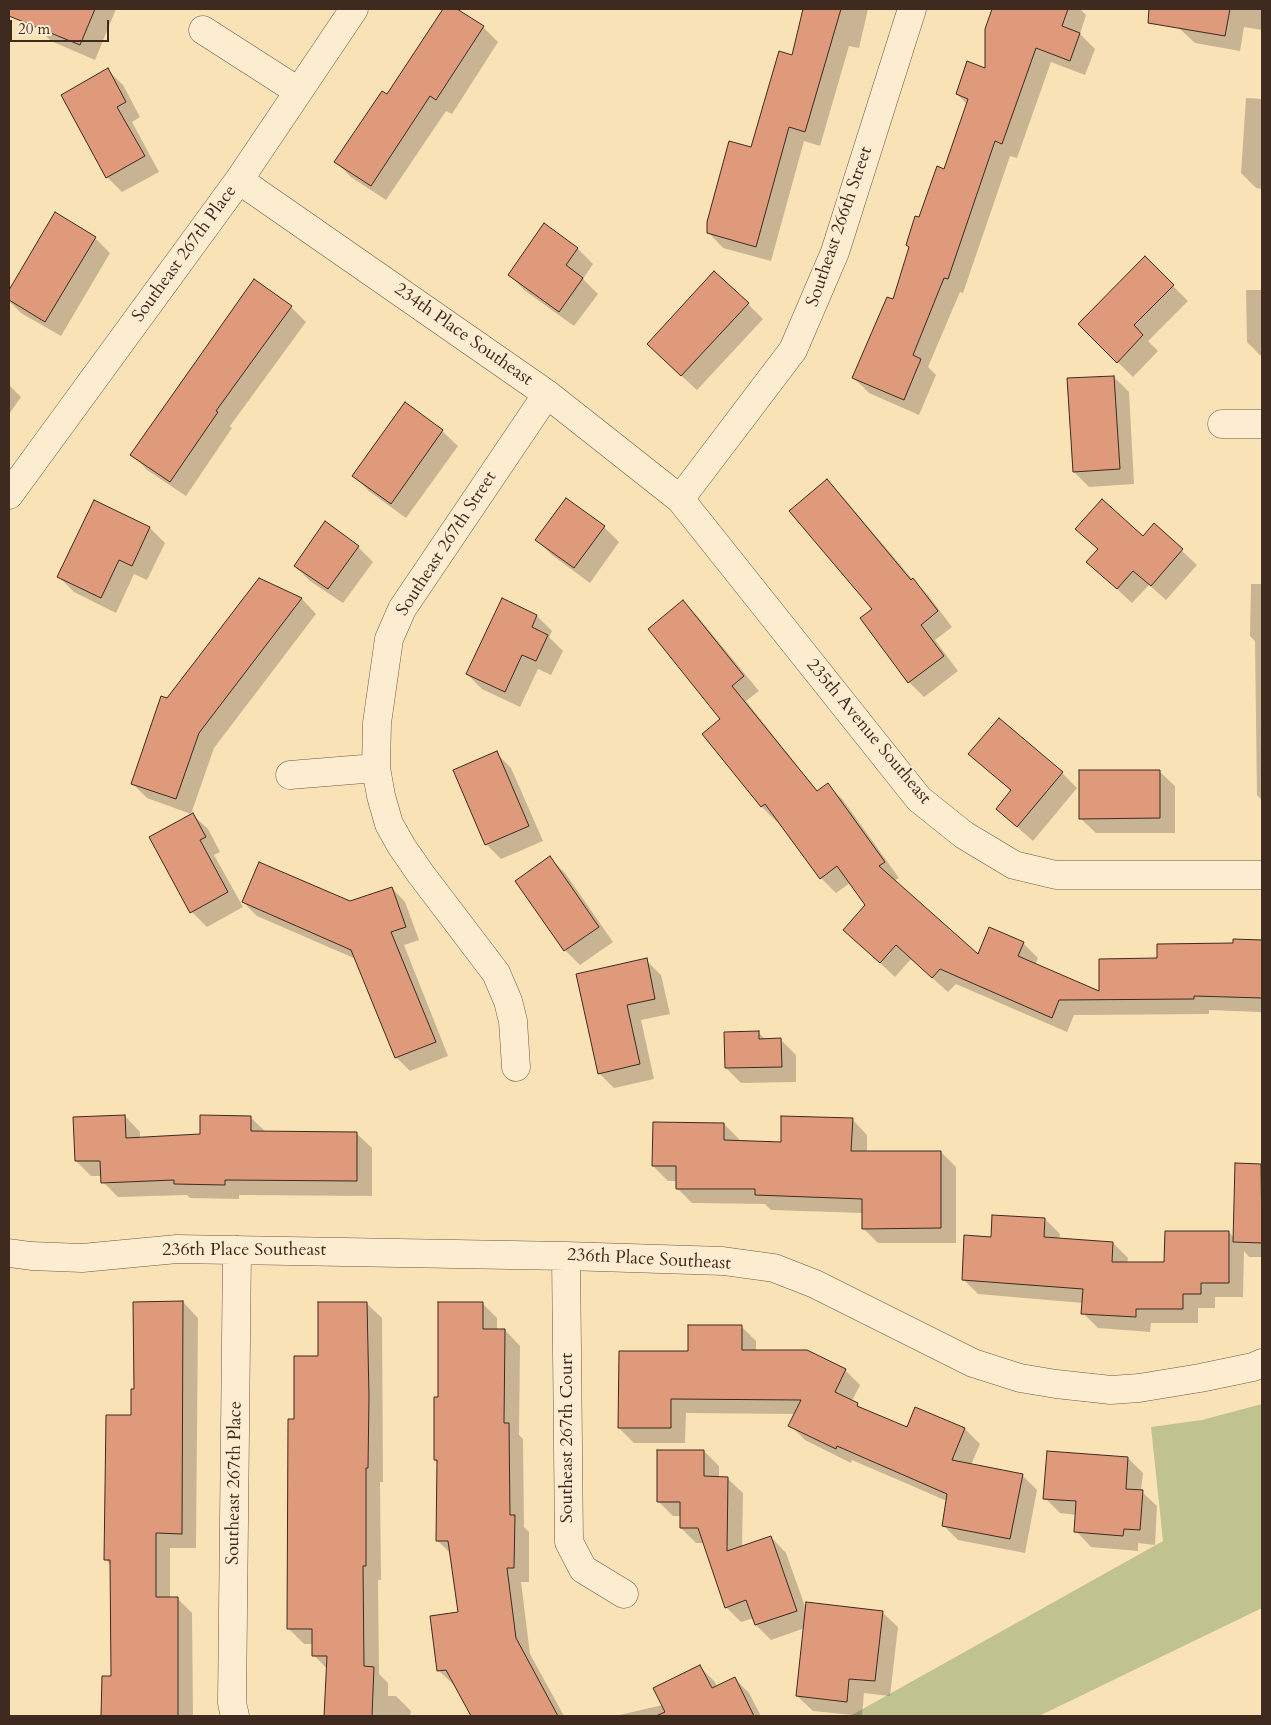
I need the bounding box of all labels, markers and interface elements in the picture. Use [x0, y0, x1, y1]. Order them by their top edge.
scale bar [12, 10, 111, 42]
text: 20 m [18, 19, 50, 39]
street label: Southeast 266th Street [802, 144, 878, 310]
street label: Southeast 267th Place [128, 181, 242, 327]
street label: 234th Place Southeast [390, 279, 536, 391]
street label: Southeast 267th Street [392, 468, 502, 620]
street label: 235th Avenue Southeast [801, 655, 935, 809]
street label: 236th Place Southeast [162, 1240, 326, 1262]
street label: 236th Place Southeast [566, 1245, 732, 1275]
street label: Southeast 267th Court [557, 1353, 579, 1523]
street label: Southeast 267th Place [223, 1401, 247, 1565]

